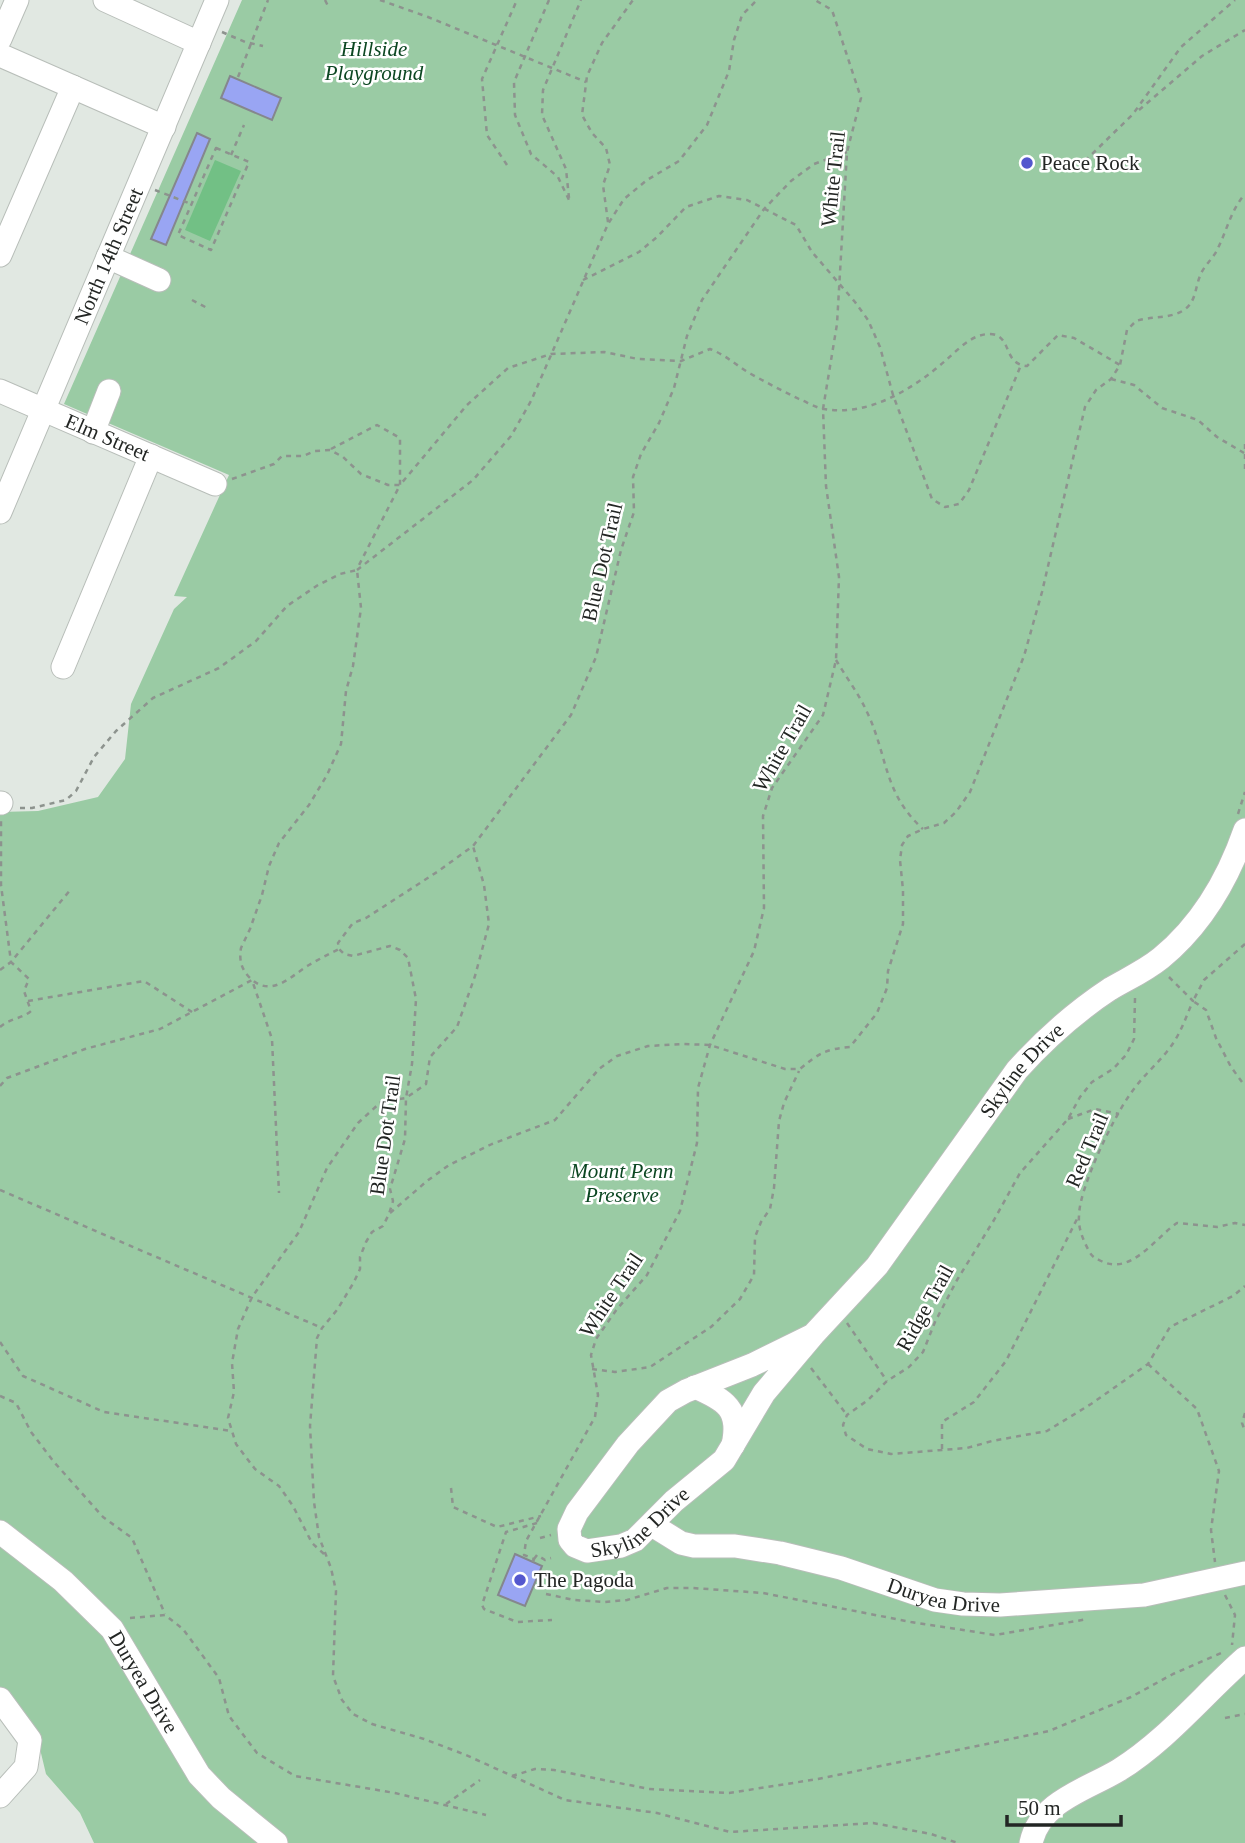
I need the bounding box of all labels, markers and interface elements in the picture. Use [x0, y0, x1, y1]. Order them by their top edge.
park label: Hillside Playground [324, 37, 424, 85]
street label: White Trail [816, 130, 850, 228]
place label: Peace Rock [1041, 151, 1140, 175]
marker: Peace Rock [1019, 155, 1035, 171]
street label: North 14th Street [69, 184, 148, 328]
street label: Elm Street [62, 409, 153, 466]
street label: Blue Dot Trail [577, 500, 627, 624]
street label: White Trail [748, 700, 817, 796]
street label: Skyline Drive [975, 1018, 1069, 1122]
street label: Blue Dot Trail [365, 1073, 405, 1197]
street label: Red Trail [1061, 1109, 1113, 1191]
park label: Mount Penn Preserve [569, 1159, 674, 1207]
street label: White Trail [574, 1248, 648, 1342]
street label: Ridge Trail [891, 1260, 959, 1355]
street label: Skyline Drive [589, 1482, 694, 1562]
place label: The Pagoda [534, 1568, 634, 1592]
marker: The Pagoda [512, 1572, 528, 1588]
street label: Duryea Drive [884, 1573, 1000, 1617]
street label: Duryea Drive [104, 1626, 183, 1737]
scale bar [1007, 1784, 1121, 1828]
text: 50 m [1018, 1796, 1061, 1820]

